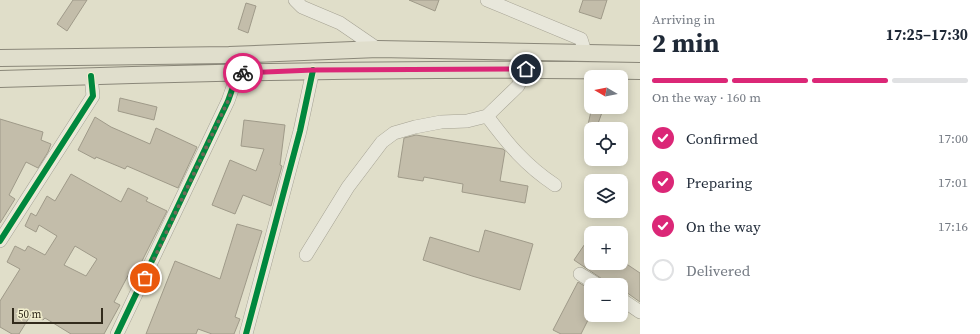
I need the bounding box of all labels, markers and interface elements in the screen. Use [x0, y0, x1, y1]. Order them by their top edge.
text: Arriving in [652, 11, 715, 28]
text: 17:25–17:30 [886, 24, 968, 45]
text: 2 min [652, 25, 719, 61]
pin [509, 52, 543, 86]
courier [223, 53, 263, 93]
icon: home [515, 58, 537, 80]
icon: bike [232, 62, 254, 84]
north arrow [584, 70, 628, 114]
map controls [584, 70, 628, 322]
text: On the way · 160 m [652, 89, 761, 106]
button: locate [584, 122, 628, 166]
icon: check [652, 127, 674, 149]
text: Confirmed [686, 128, 758, 149]
text: 17:00 [938, 130, 968, 147]
icon: check [652, 171, 674, 193]
text: Preparing [686, 172, 752, 193]
button: layers [584, 174, 628, 218]
text: 17:01 [938, 174, 968, 191]
icon: check [652, 215, 674, 237]
text: On the way [686, 216, 761, 237]
text: 17:16 [938, 218, 968, 235]
button: + [584, 226, 628, 270]
text: Delivered [686, 260, 750, 281]
pin [128, 261, 162, 295]
icon: bag [134, 267, 156, 289]
button: − [584, 278, 628, 322]
scale bar [12, 306, 103, 325]
text: 50 m [18, 307, 41, 322]

